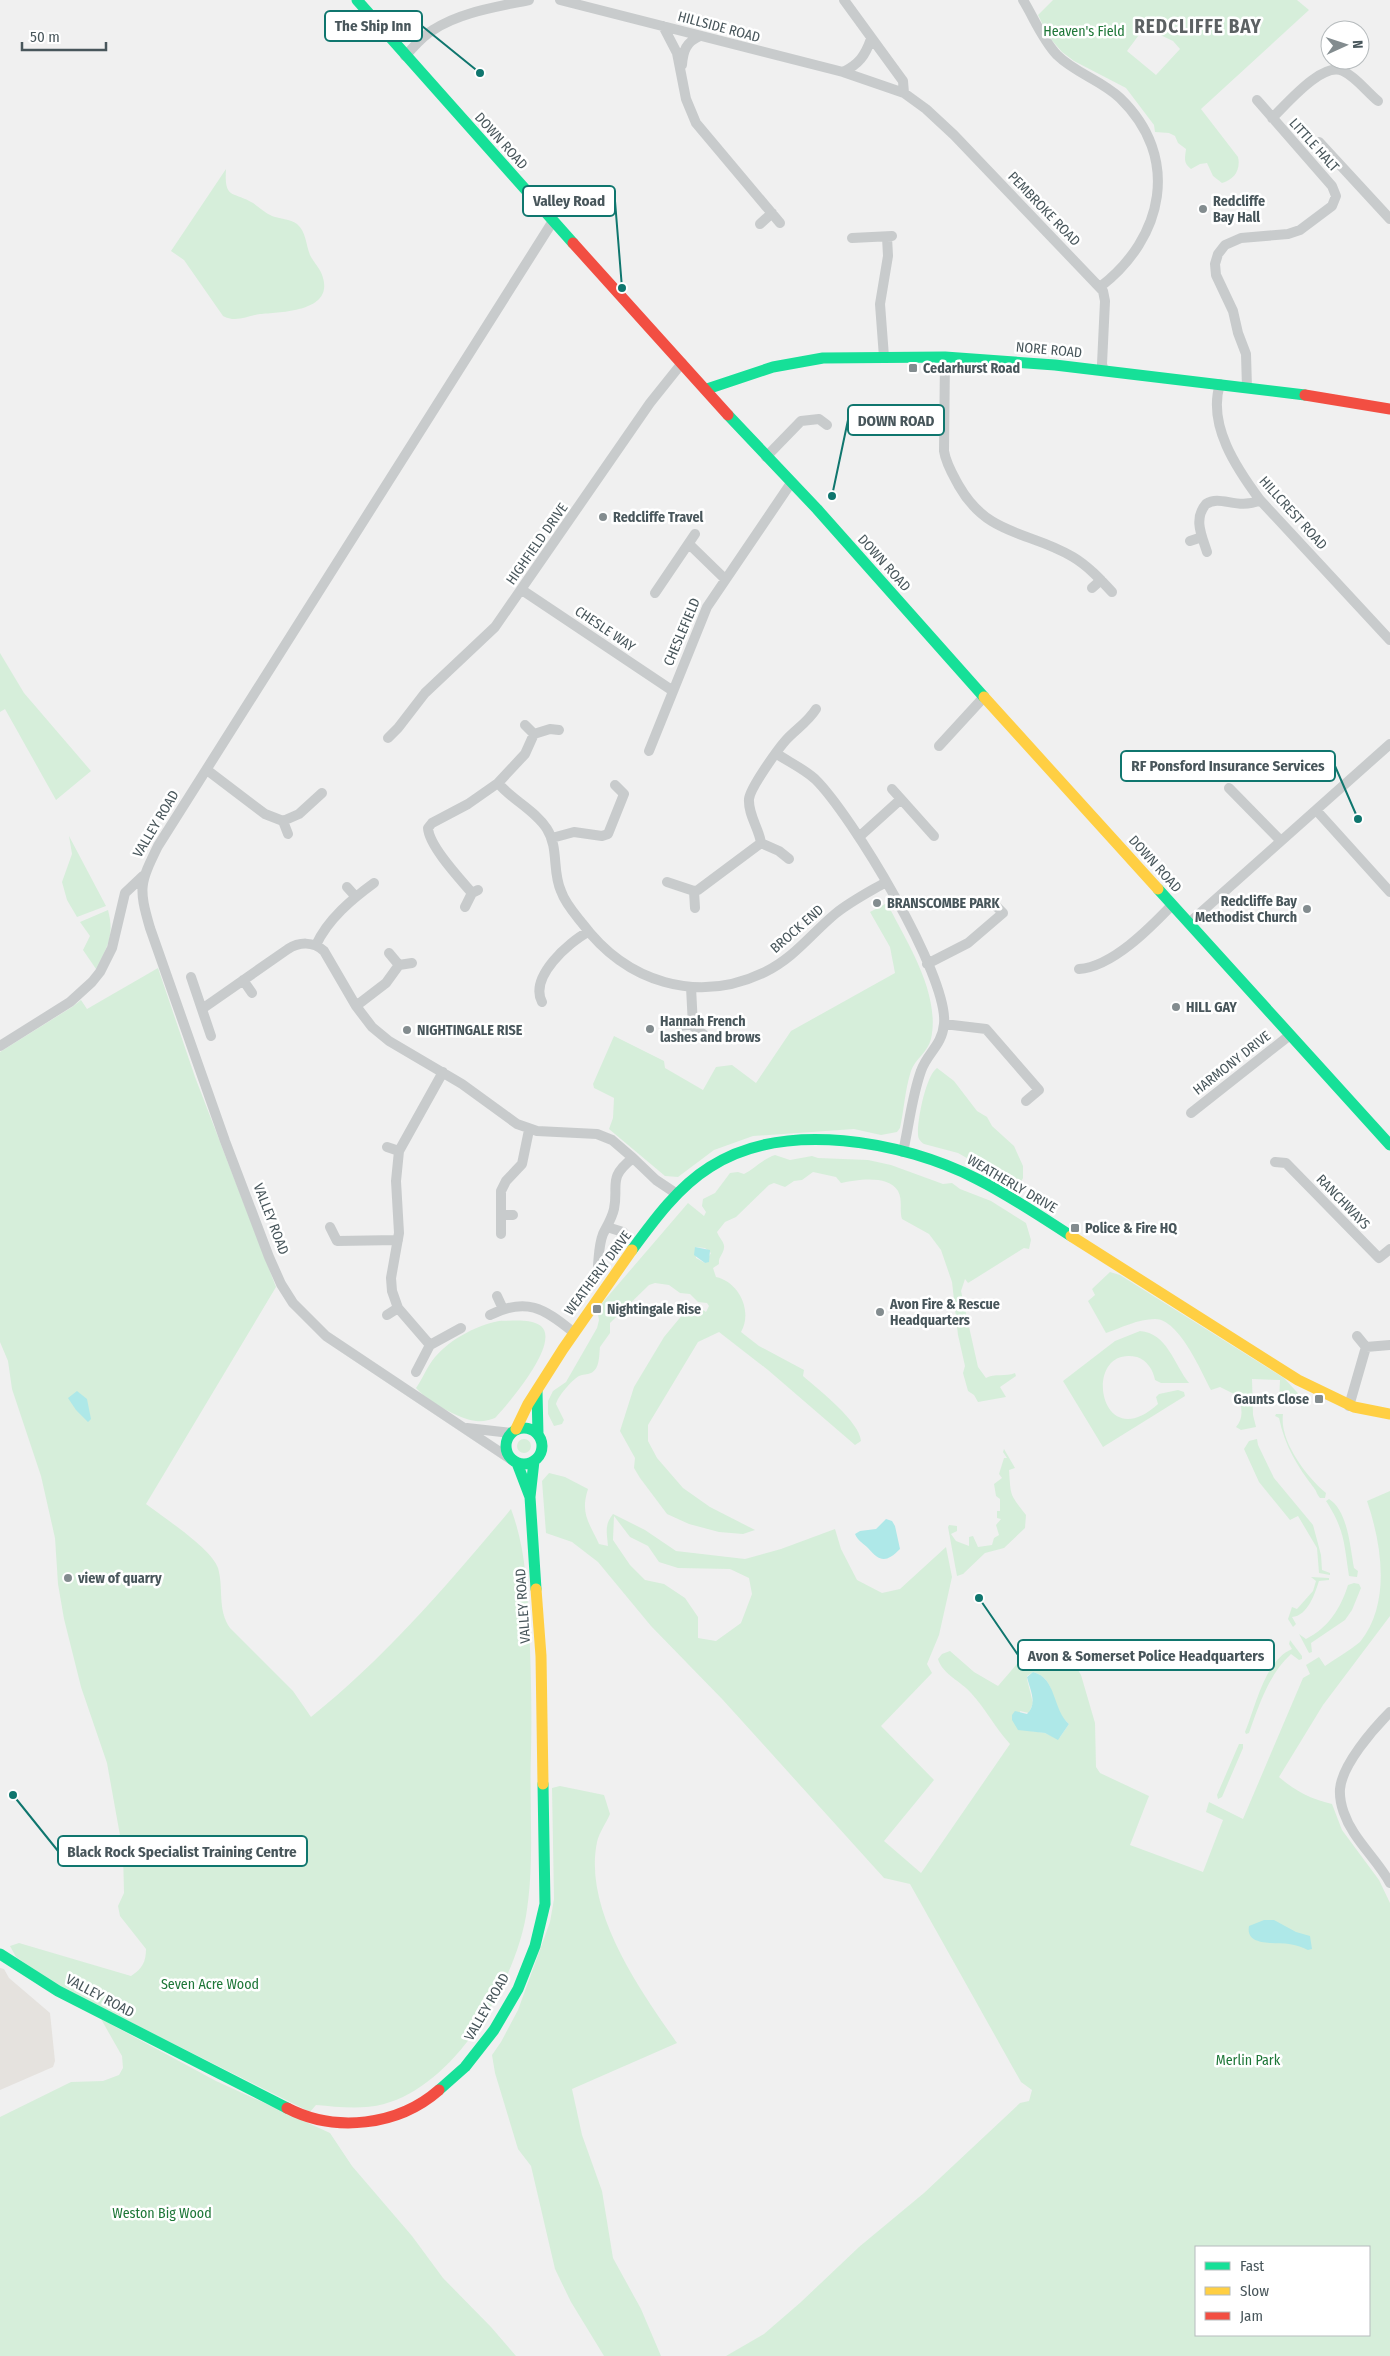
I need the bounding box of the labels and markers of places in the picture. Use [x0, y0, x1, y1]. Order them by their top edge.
callout: The Ship Inn [325, 11, 422, 41]
callout: Valley Road [523, 186, 615, 216]
place label: Redcliffe Bay Hall [1213, 193, 1265, 226]
marker: Redcliffe Bay Hall [1197, 203, 1209, 215]
place label: Cedarhurst Road [923, 360, 1020, 377]
marker: Cedarhurst Road [907, 362, 919, 374]
callout: DOWN ROAD [848, 405, 944, 435]
place label: Redcliffe Travel [613, 509, 703, 526]
marker: Redcliffe Travel [597, 511, 609, 523]
callout: RF Ponsford Insurance Services [1121, 751, 1335, 781]
place label: Redcliffe Bay Methodist Church [1195, 893, 1297, 926]
place label: BRANSCOMBE PARK [887, 895, 1000, 912]
marker: BRANSCOMBE PARK [871, 897, 883, 909]
marker: Redcliffe Bay Methodist Church [1301, 903, 1313, 915]
place label: HILL GAY [1186, 999, 1237, 1016]
marker: HILL GAY [1170, 1001, 1182, 1013]
place label: Hannah French lashes and brows [660, 1013, 761, 1046]
place label: NIGHTINGALE RISE [417, 1022, 523, 1039]
marker: Hannah French lashes and brows [644, 1023, 656, 1035]
marker: NIGHTINGALE RISE [401, 1024, 413, 1036]
place label: Police & Fire HQ [1085, 1220, 1177, 1237]
marker: Police & Fire HQ [1069, 1222, 1081, 1234]
place label: Avon Fire & Rescue Headquarters [889, 1296, 1000, 1329]
place label: Nightingale Rise [607, 1301, 701, 1318]
marker: Nightingale Rise [591, 1303, 603, 1315]
marker: Avon Fire & Rescue Headquarters [874, 1306, 886, 1318]
place label: Gaunts Close [1234, 1391, 1309, 1408]
marker: Gaunts Close [1313, 1393, 1325, 1405]
place label: view of quarry [77, 1570, 162, 1587]
marker: view of quarry [62, 1572, 74, 1584]
callout: Avon & Somerset Police Headquarters [1018, 1640, 1274, 1670]
callout: Black Rock Specialist Training Centre [58, 1836, 307, 1866]

